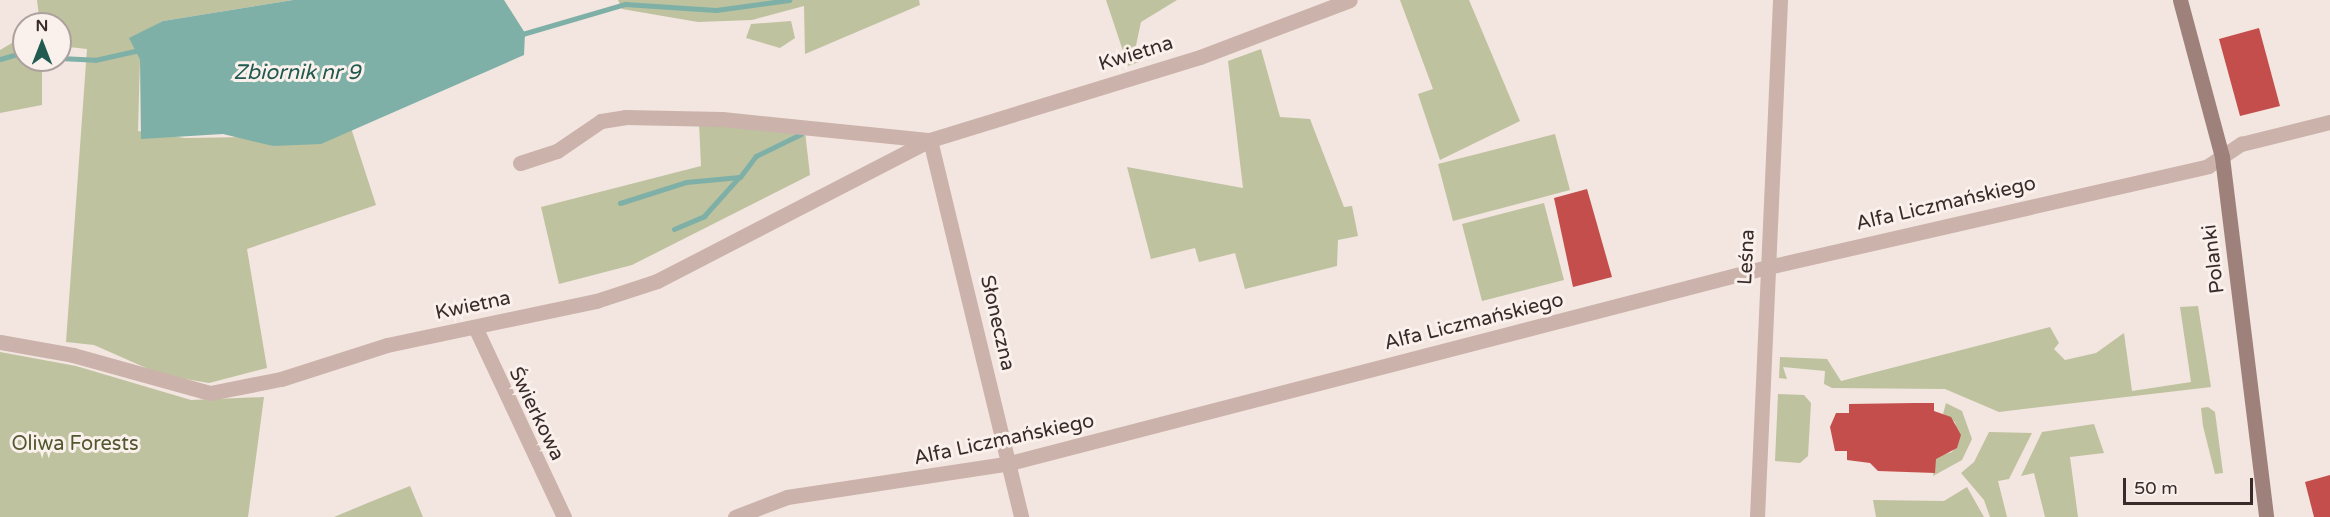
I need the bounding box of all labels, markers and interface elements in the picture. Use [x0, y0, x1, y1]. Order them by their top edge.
north arrow [12, 12, 72, 72]
text: N [36, 16, 48, 36]
street label: Kwietna [1096, 31, 1176, 77]
water label: Zbiornik nr 9 [233, 60, 361, 86]
street label: Alfa Liczmańskiego [1854, 172, 2038, 236]
street label: Polanki [2198, 223, 2230, 295]
street label: Leśna [1734, 228, 1760, 286]
street label: Słoneczna [974, 273, 1020, 373]
street label: Kwietna [433, 286, 513, 326]
street label: Alfa Liczmańskiego [1382, 288, 1566, 356]
street label: Świerkowa [503, 363, 569, 465]
street label: Alfa Liczmańskiego [912, 409, 1096, 471]
park label: Oliwa Forests [11, 432, 139, 456]
scale bar [2126, 466, 2256, 504]
text: 50 m [2134, 477, 2178, 499]

